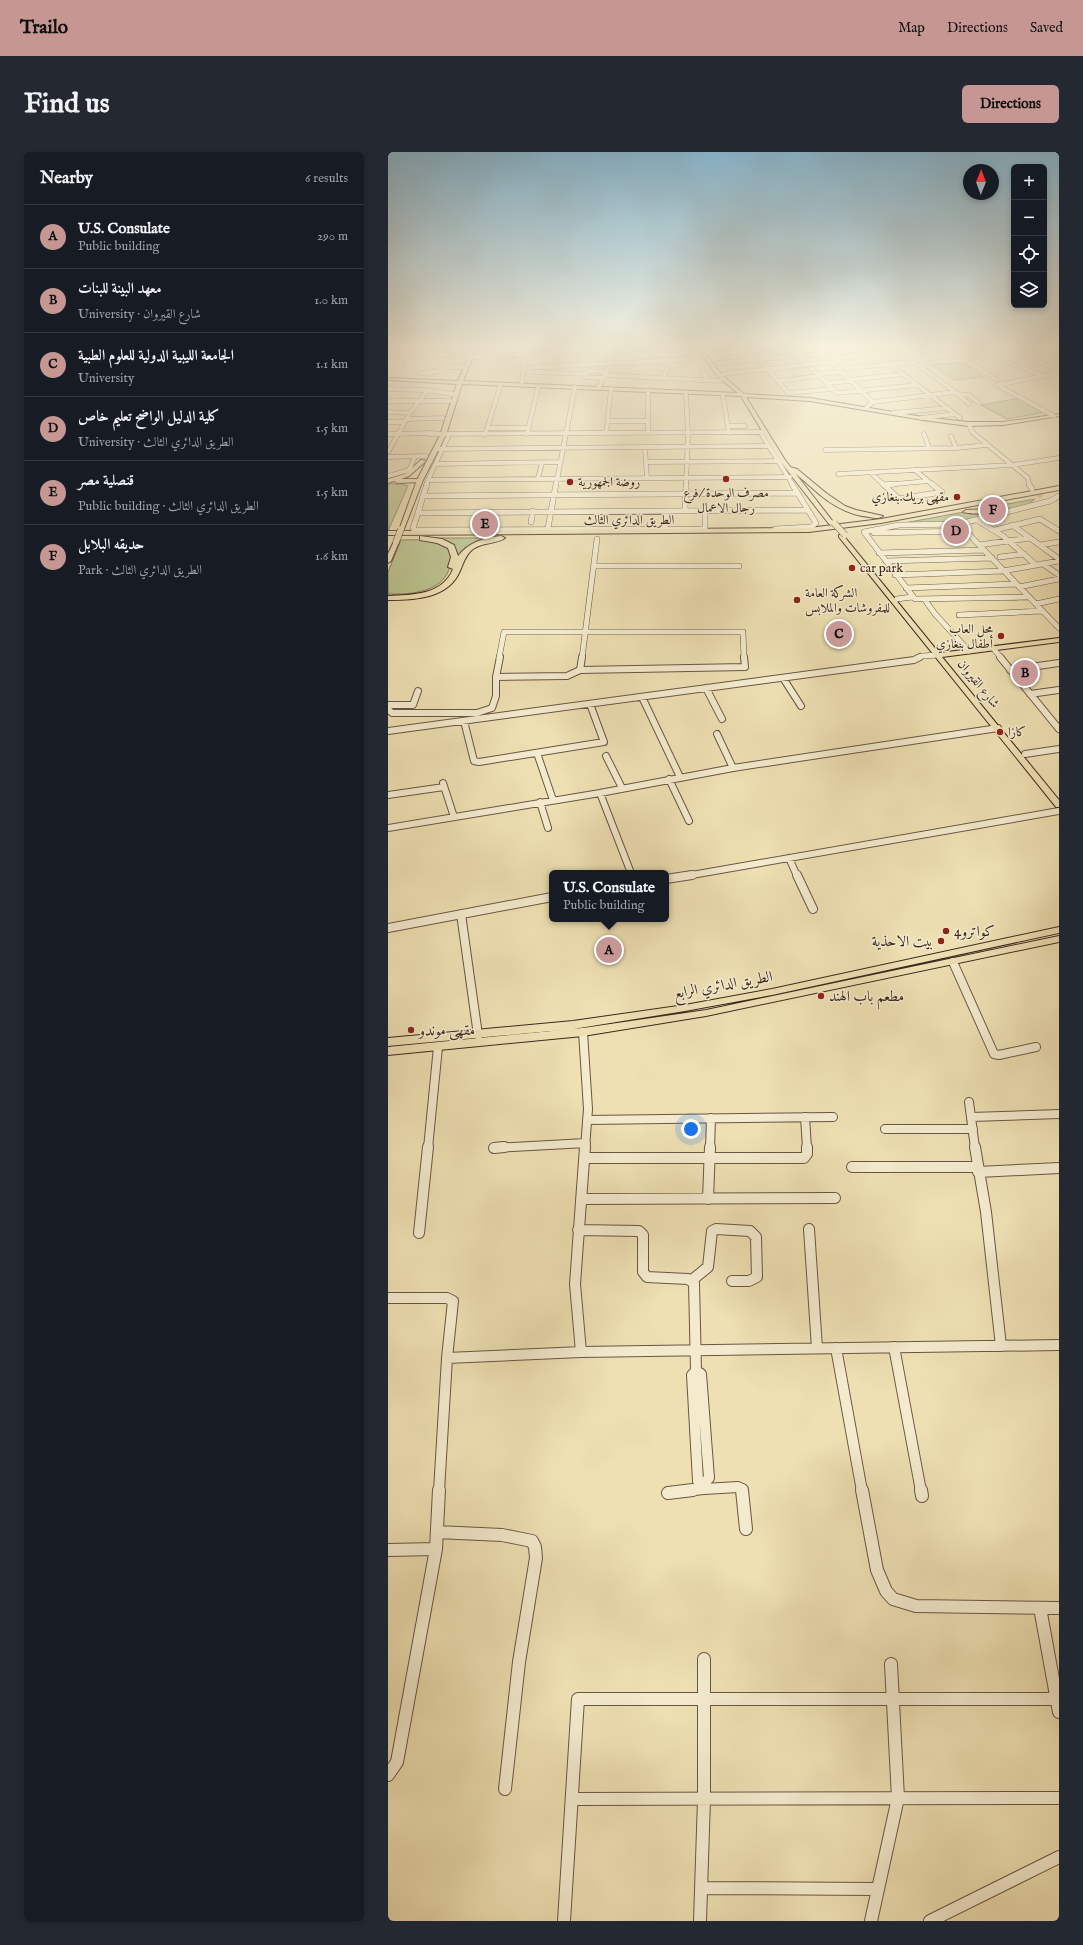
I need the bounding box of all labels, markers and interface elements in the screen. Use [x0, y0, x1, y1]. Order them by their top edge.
text: Trailo [20, 16, 68, 40]
text: Map [898, 19, 925, 37]
text: Directions [947, 19, 1008, 37]
text: Saved [1030, 19, 1063, 37]
button: Directions [962, 85, 1059, 123]
text: Find us [24, 87, 110, 122]
north arrow [963, 164, 999, 200]
map controls [1011, 164, 1047, 308]
button: + [1011, 164, 1047, 200]
text: Nearby [40, 168, 93, 189]
text: 6 results [305, 170, 348, 187]
button: − [1011, 200, 1047, 236]
text: U.S. Consulate [78, 219, 170, 238]
text: A [49, 228, 57, 245]
text: 290 m [317, 228, 348, 245]
button: locate [1011, 236, 1047, 272]
text: Public building [78, 238, 160, 255]
button: layers [1011, 272, 1047, 308]
text: معهد البينة للبنات [78, 279, 162, 298]
text: B [49, 292, 57, 309]
text: 1.0 km [314, 292, 348, 309]
text: University · شارع القيروان [78, 306, 201, 323]
text: الجامعة الليبية الدولية للعلوم الطبية [78, 346, 234, 365]
text: C [48, 356, 58, 373]
text: 1.1 km [316, 356, 348, 373]
text: University [78, 370, 134, 387]
text: كلية الدليل الواضح تعليم خاص [78, 407, 220, 426]
text: D [48, 420, 58, 437]
text: 1.5 km [316, 420, 348, 437]
text: University · الطريق الدائري الثالث [78, 434, 234, 451]
text: قنصلية مصر [78, 471, 134, 490]
place label: روضة الجمهورية [578, 474, 640, 491]
marker: مصرف الوحدة /فرع رجال الاعمال [721, 474, 731, 484]
marker: روضة الجمهورية [565, 477, 575, 487]
text: E [48, 484, 58, 501]
text: 1.5 km [316, 484, 348, 501]
place label: مصرف الوحدة /فرع رجال الاعمال [683, 485, 769, 517]
place label: مقهى بريك.بنغازي [872, 489, 949, 507]
marker: مقهى بريك.بنغازي [952, 492, 962, 502]
pin: F [980, 495, 1006, 525]
text: Public building · الطريق الدائري الثالث [78, 498, 259, 515]
pin: E [472, 509, 498, 539]
street label: الطريق الدائري الثالث [584, 512, 675, 530]
pin: D [943, 516, 969, 546]
text: حديقه البلابل [78, 535, 144, 554]
text: F [49, 548, 57, 565]
text: 1.6 km [315, 548, 348, 565]
place label: car park [860, 560, 904, 577]
text: Park · الطريق الدائري الثالث [78, 562, 202, 579]
marker: car park [847, 563, 857, 573]
place label: الشركة العامة للمفروشات والملابس [805, 584, 890, 617]
marker: الشركة العامة للمفروشات والملابس [792, 595, 802, 605]
pin: C [826, 619, 852, 649]
place label: محل العاب أطفال بنغازي [936, 621, 993, 654]
marker: محل العاب أطفال بنغازي [996, 631, 1006, 641]
street label: شارع القيروان [952, 656, 1003, 713]
pin: B [1012, 658, 1038, 688]
place label: كازا [1008, 724, 1026, 741]
marker: كازا [995, 727, 1005, 737]
popup [549, 870, 669, 922]
text: U.S. Consulate [563, 878, 655, 897]
text: Public building [563, 897, 645, 914]
place label: كواترو4 [954, 922, 995, 941]
marker: كواترو4 [941, 926, 951, 936]
place label: بيت الاحذية [872, 932, 933, 951]
pin: A [596, 935, 622, 965]
marker: بيت الاحذية [936, 936, 946, 946]
street label: الطريق الدائري الرابع [672, 967, 775, 1007]
place label: مطعم باب الهند [829, 987, 904, 1010]
marker: مطعم باب الهند [816, 991, 826, 1001]
place label: مقهى موندو [417, 1021, 475, 1041]
marker: مقهى موندو [406, 1025, 416, 1035]
your location [681, 1119, 701, 1139]

